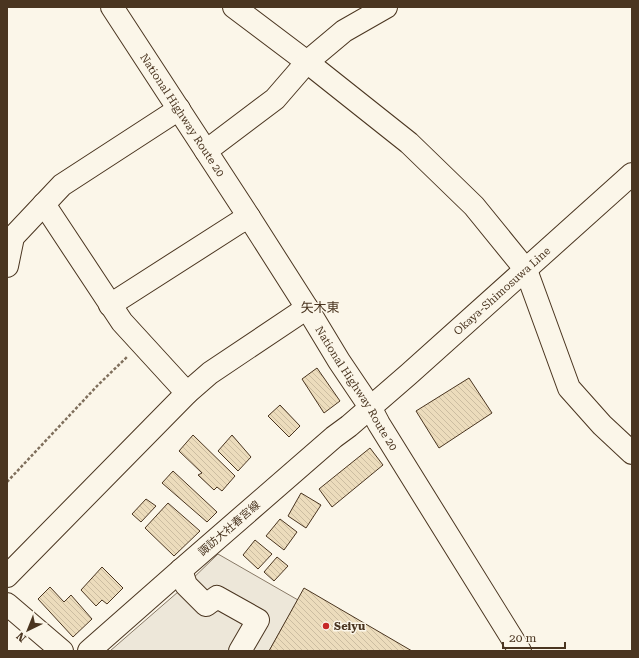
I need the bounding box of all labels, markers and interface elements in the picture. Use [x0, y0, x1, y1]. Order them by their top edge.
street label: National Highway Route 20 [137, 51, 227, 179]
street label: Okaya-Shimosuwa Line [451, 244, 553, 338]
district label: 矢木東 [300, 300, 340, 315]
street label: National Highway Route 20 [312, 324, 400, 453]
street label: 諏訪大社春宮線 [196, 498, 263, 559]
north arrow [8, 610, 48, 650]
place label: Seiyu [334, 620, 366, 633]
marker: Seiyu [321, 621, 331, 631]
scale bar [503, 624, 565, 650]
text: N [14, 629, 29, 645]
text: 20 m [509, 631, 536, 645]

